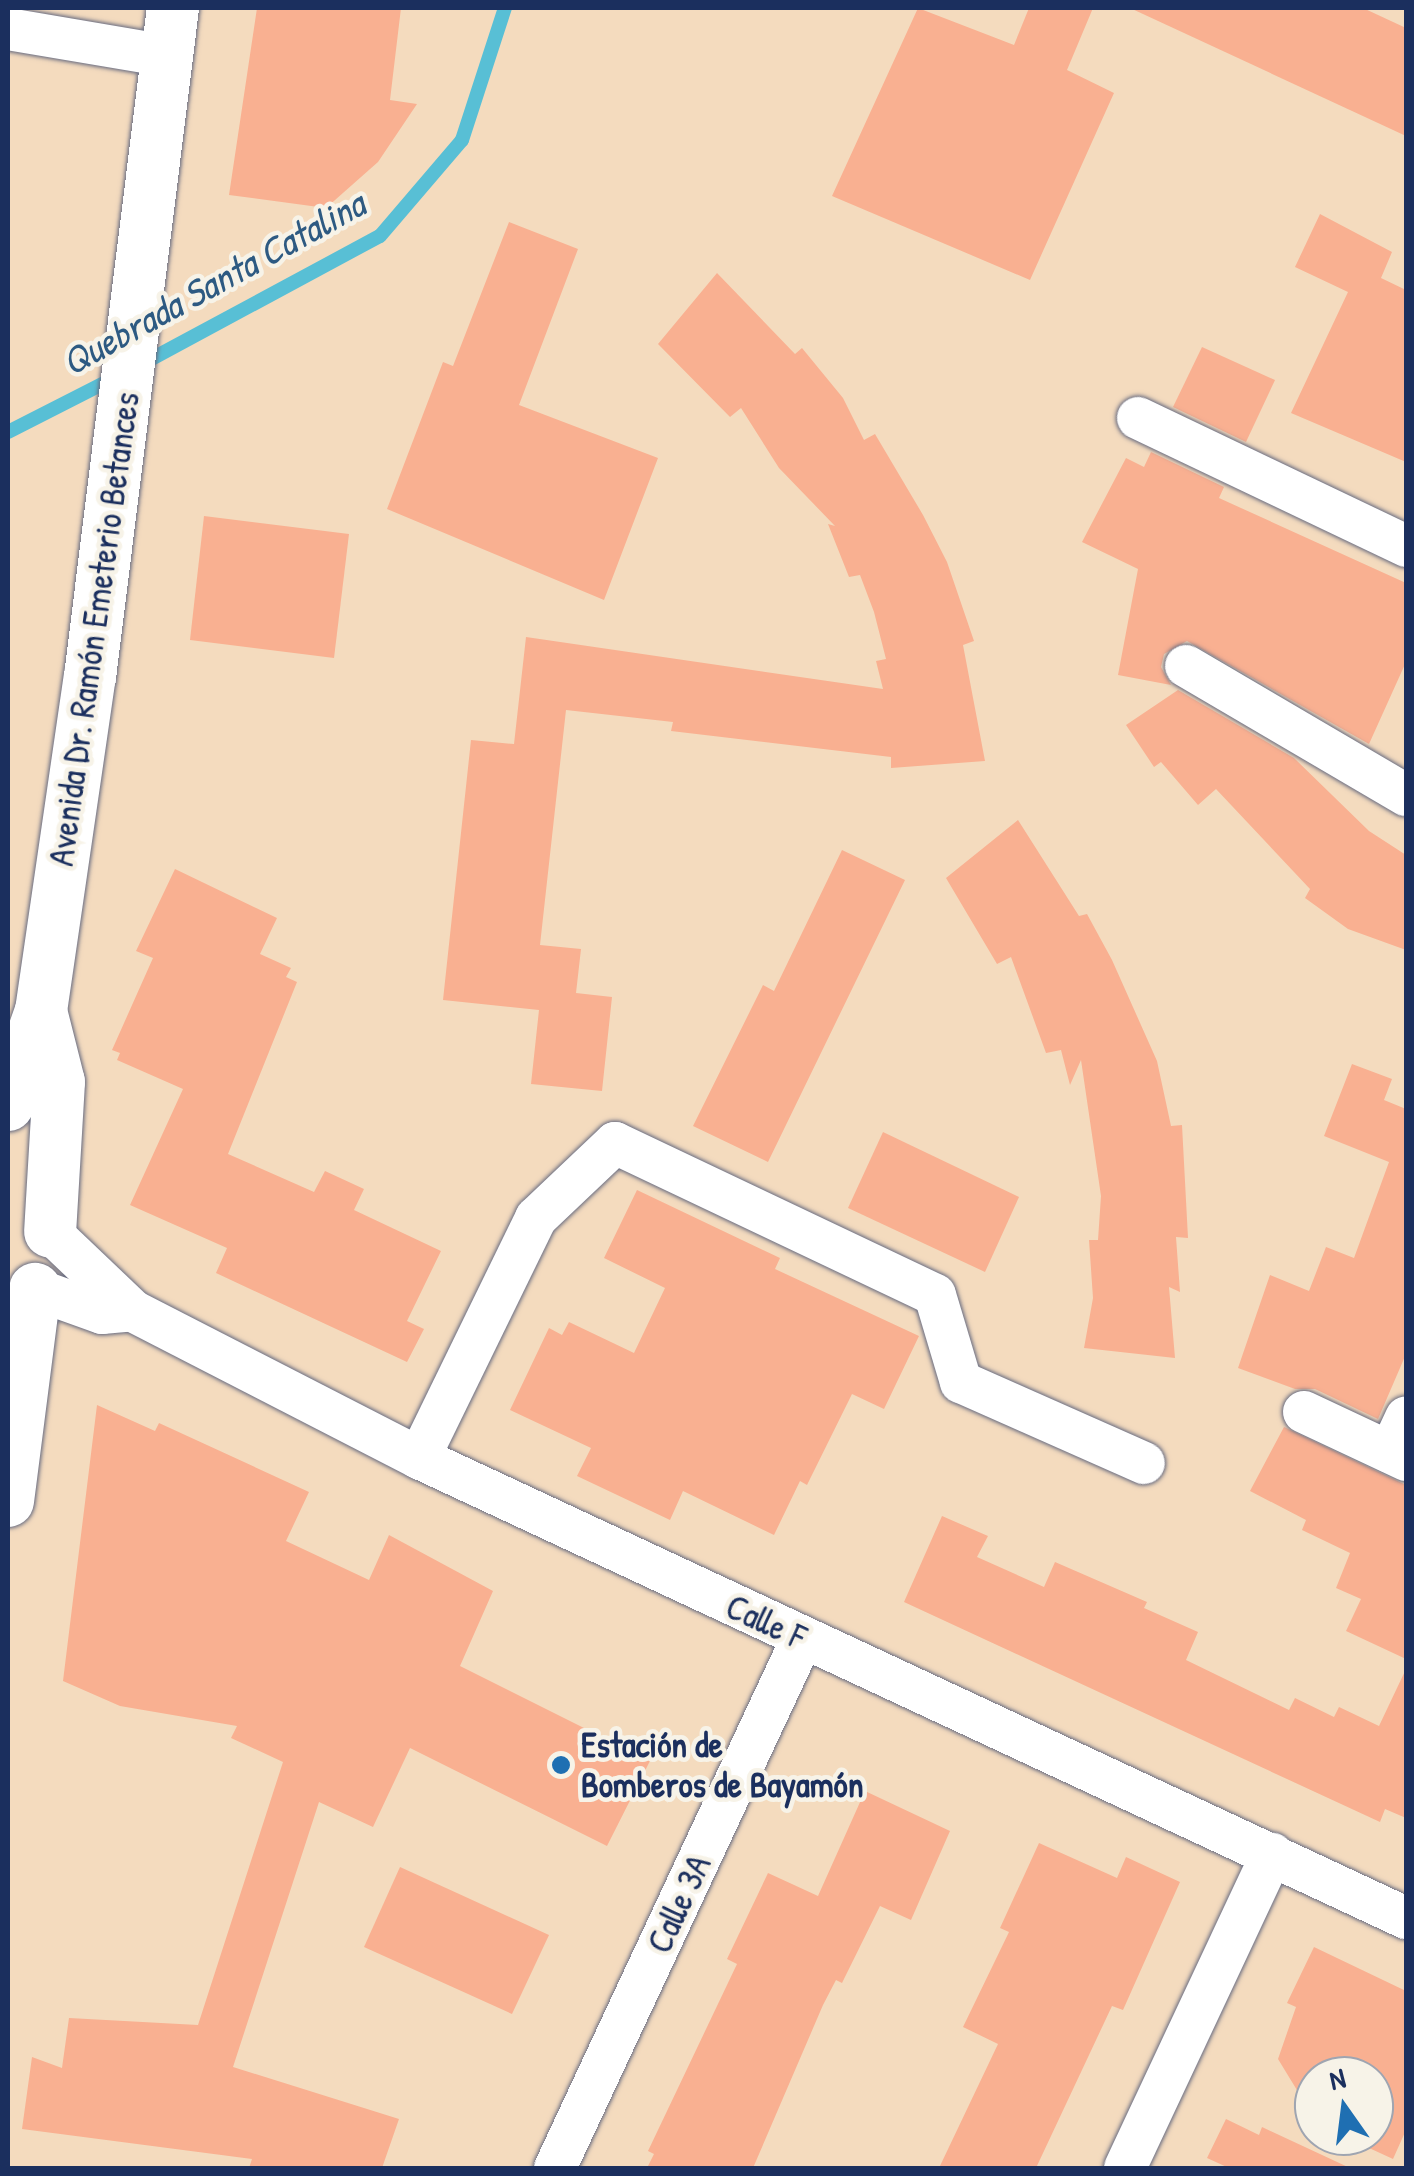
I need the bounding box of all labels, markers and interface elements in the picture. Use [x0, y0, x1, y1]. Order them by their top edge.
water label: Quebrada Santa Catalina [53, 181, 373, 385]
street label: Avenida Dr. Ramón Emeterio Betances [40, 389, 148, 869]
street label: Calle F [719, 1585, 813, 1659]
place label: Estación de Bomberos de Bayamón [581, 1724, 863, 1806]
marker: Estación de Bomberos de Bayamón [550, 1754, 572, 1776]
street label: Calle 3A [638, 1849, 720, 1959]
north arrow [1294, 2056, 1394, 2156]
text: N [1325, 2059, 1349, 2099]

